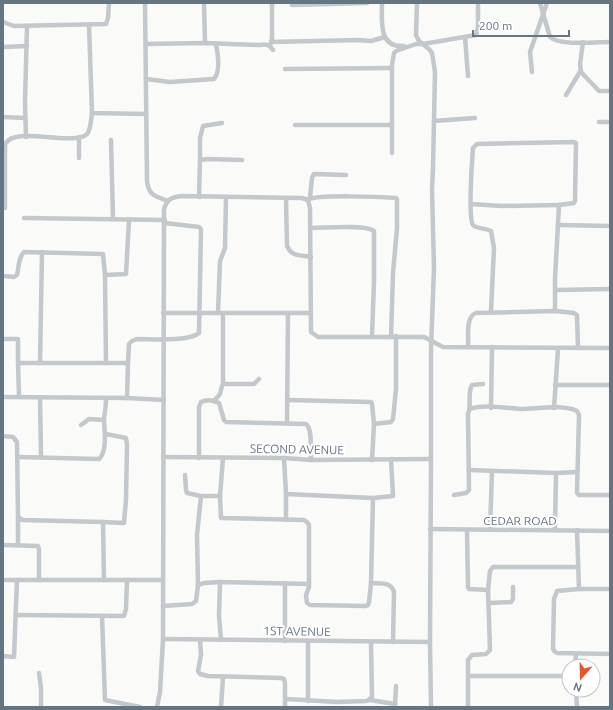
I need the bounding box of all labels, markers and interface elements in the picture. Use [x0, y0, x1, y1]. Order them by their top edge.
scale bar [473, 12, 569, 38]
text: 200 m [479, 19, 512, 32]
street label: SECOND AVENUE [250, 442, 344, 456]
street label: CEDAR ROAD [483, 514, 557, 527]
street label: 1ST AVENUE [263, 624, 331, 638]
north arrow [561, 658, 601, 698]
text: N [572, 680, 583, 694]

